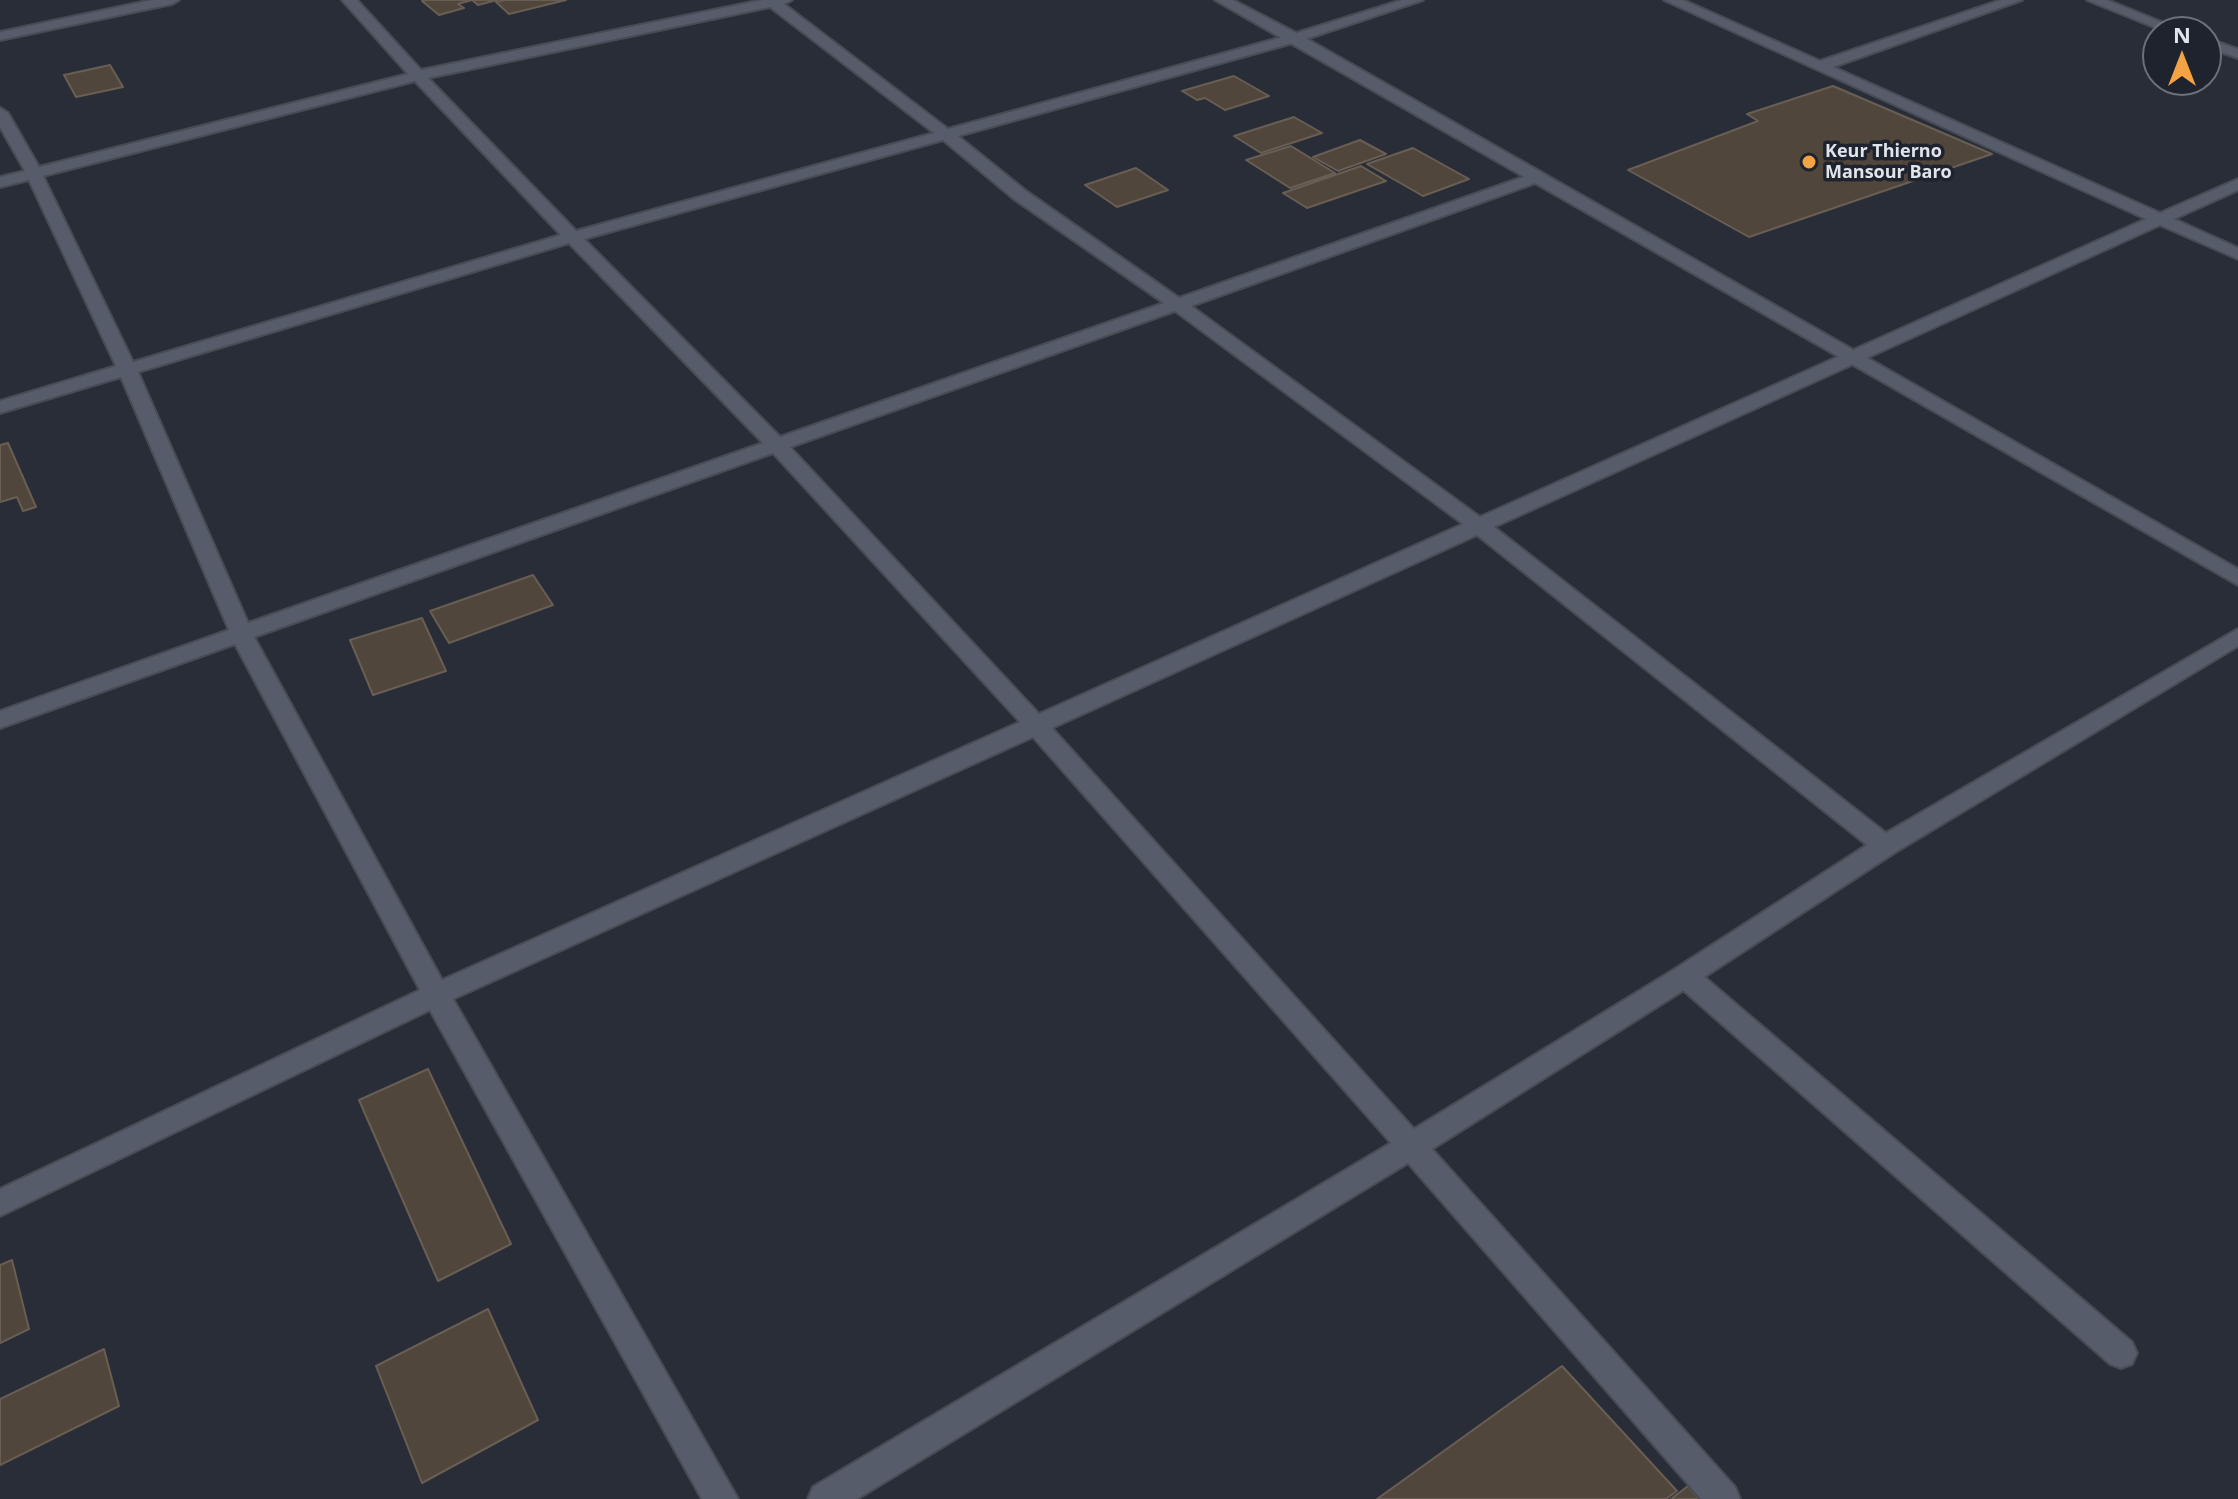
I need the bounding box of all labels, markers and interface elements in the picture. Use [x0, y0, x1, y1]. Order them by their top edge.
north arrow [2142, 16, 2222, 96]
text: N [2173, 19, 2191, 49]
place label: Keur Thierno Mansour Baro [1825, 141, 1952, 184]
marker: Keur Thierno Mansour Baro [1800, 153, 1818, 171]

